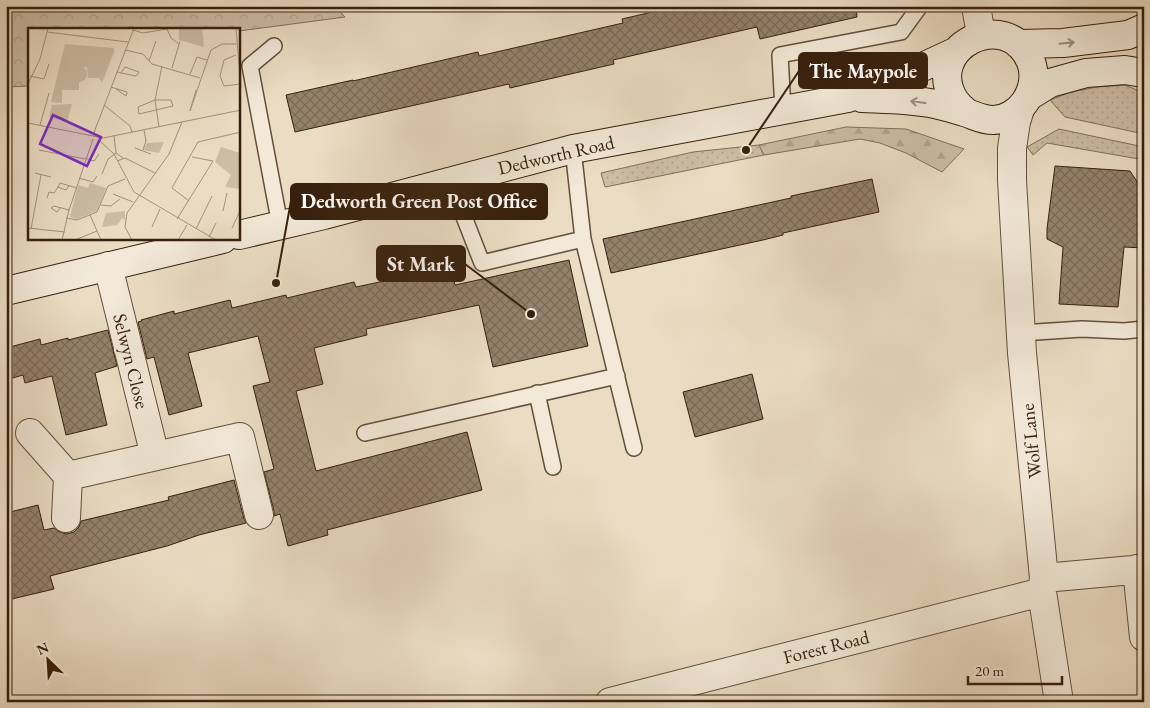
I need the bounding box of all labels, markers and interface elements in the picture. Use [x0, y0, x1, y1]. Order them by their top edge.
inset map [28, 28, 240, 240]
one-way arrow [1058, 38, 1074, 47]
callout: The Maypole [799, 53, 927, 88]
text: The Maypole [809, 58, 917, 84]
one-way arrow [911, 96, 927, 106]
street label: Dedworth Road [495, 129, 617, 181]
callout: Dedworth Green Post Office [291, 184, 547, 219]
text: Dedworth Green Post Office [301, 188, 537, 214]
callout: St Mark [377, 246, 465, 281]
text: St Mark [387, 251, 456, 277]
street label: Selwyn Close [107, 311, 155, 411]
street label: Wolf Lane [1015, 402, 1047, 480]
street label: Forest Road [780, 624, 872, 670]
north arrow [22, 636, 72, 686]
text: N [34, 637, 52, 659]
scale bar [968, 653, 1061, 685]
text: 20 m [975, 661, 1004, 680]

